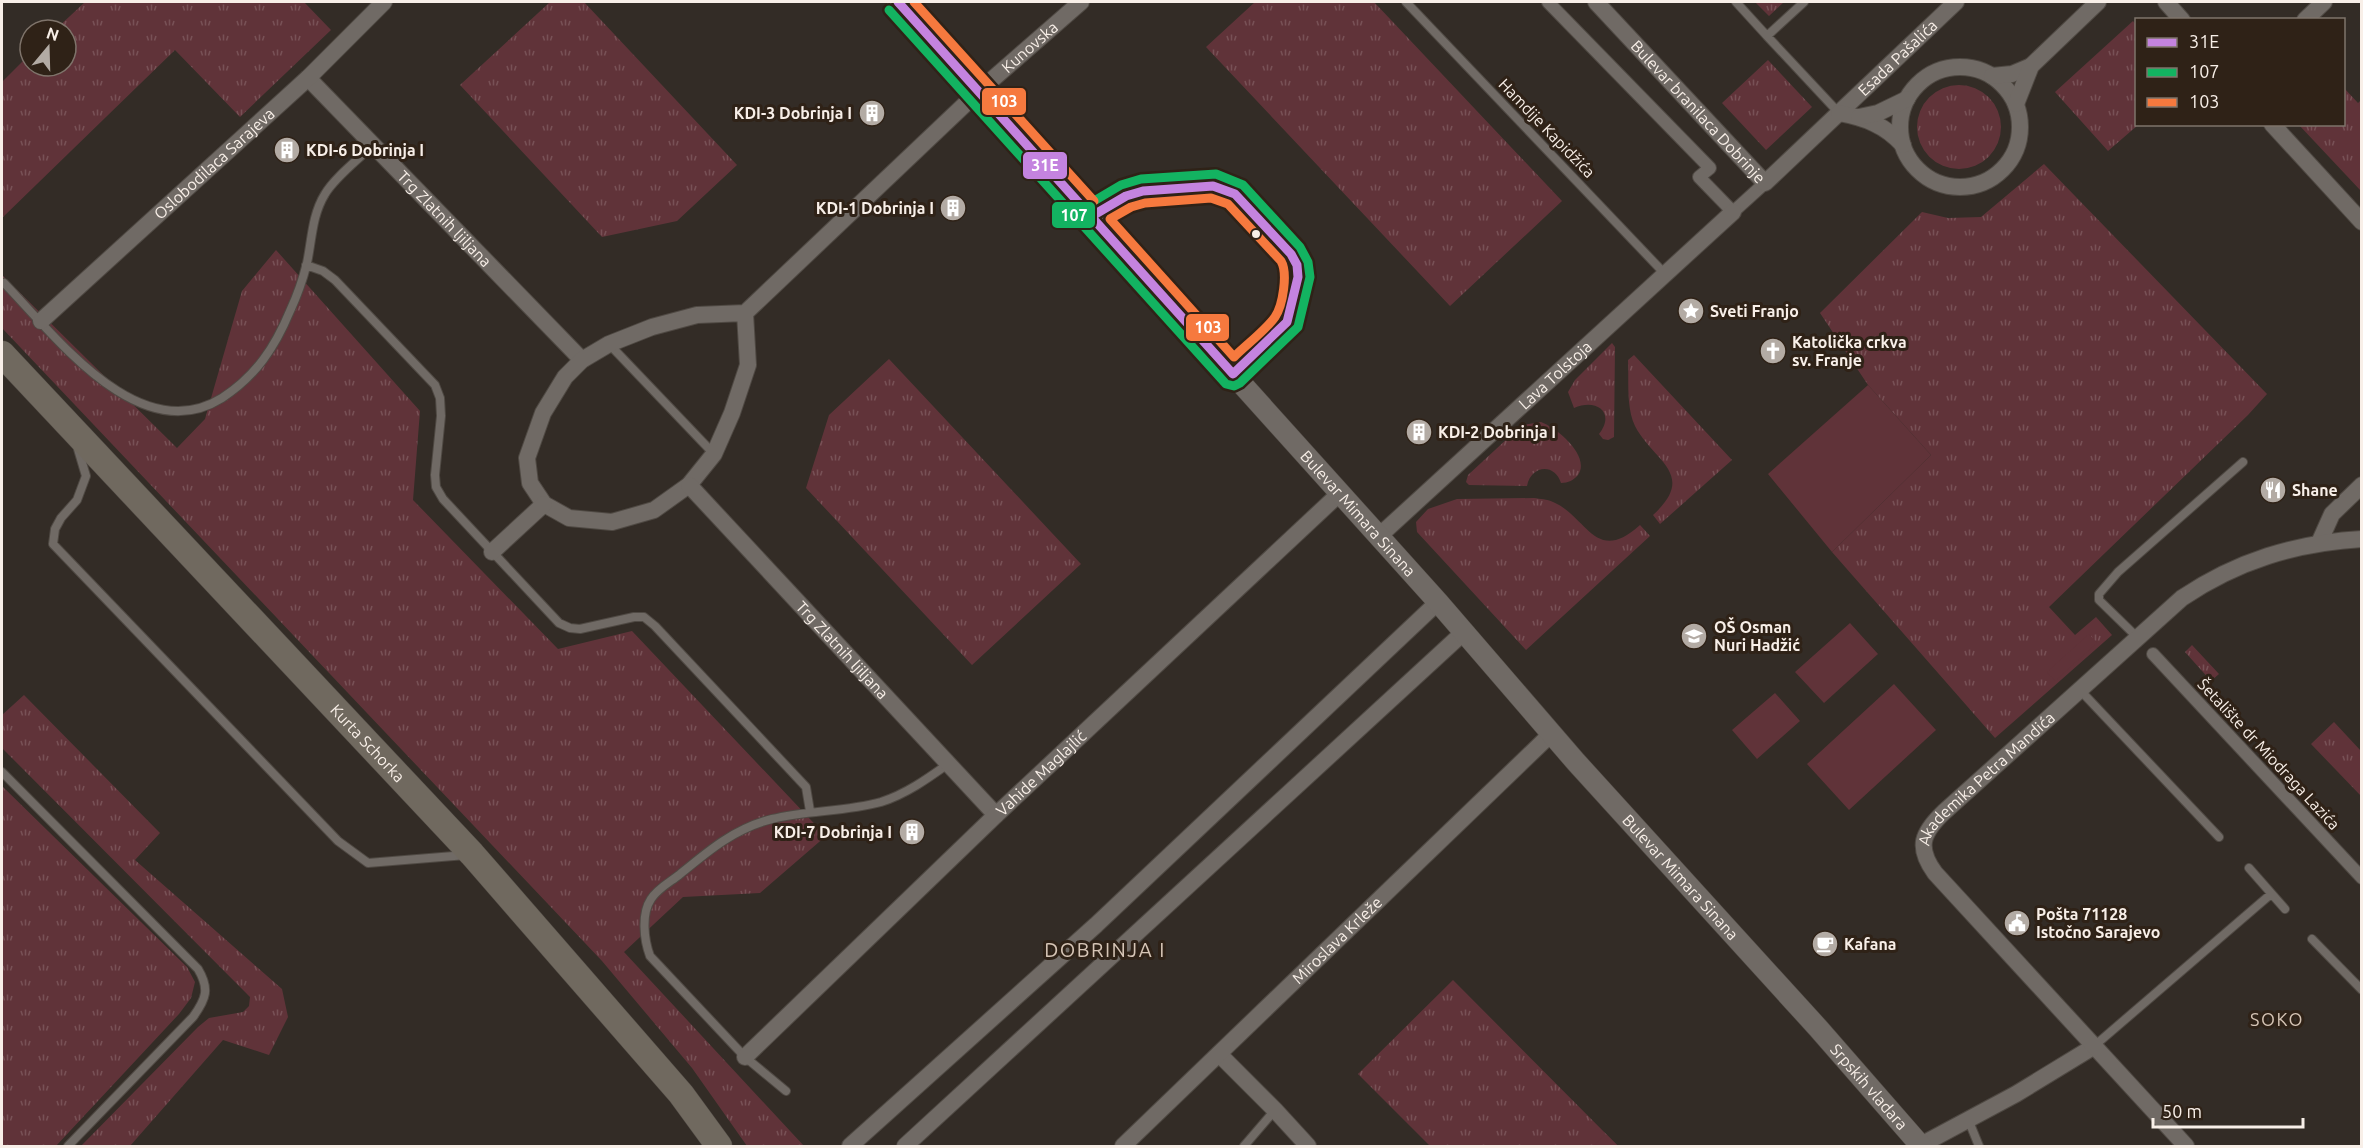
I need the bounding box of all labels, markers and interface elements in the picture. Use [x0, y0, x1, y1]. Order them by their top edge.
street label: Esada Pašalića [1854, 16, 1941, 99]
north arrow [18, 18, 78, 78]
street label: Kunovska [998, 18, 1061, 76]
legend [2135, 18, 2345, 126]
text: N [44, 23, 61, 44]
text: 31E [2189, 31, 2219, 51]
street label: Bulevar branilaca Dobrinje [1627, 37, 1769, 187]
text: 107 [2189, 61, 2219, 81]
street label: Hamdije Kapidžića [1495, 75, 1599, 181]
line badge: 103 [981, 87, 1027, 116]
text: 103 [2189, 91, 2219, 111]
text: 103 [990, 92, 1018, 110]
building icon: KDI-3 Dobrinja I [857, 98, 887, 128]
street label: Oslobodilaca Sarajeva [150, 104, 278, 223]
place label: KDI-3 Dobrinja I [734, 104, 852, 122]
building icon: KDI-6 Dobrinja I [272, 135, 302, 165]
place label: KDI-6 Dobrinja I [306, 141, 424, 159]
line badge: 31E [1022, 151, 1068, 180]
text: 31E [1031, 156, 1059, 174]
street label: Trg Zlatnih ljiljana [394, 167, 495, 270]
building icon: KDI-1 Dobrinja I [938, 193, 968, 223]
place label: KDI-1 Dobrinja I [816, 199, 934, 217]
line badge: 107 [1051, 201, 1096, 229]
text: 107 [1060, 206, 1088, 224]
unlabelled marker [1250, 228, 1262, 240]
place icon: Sveti Franjo [1676, 296, 1706, 326]
place label: Sveti Franjo [1710, 302, 1799, 320]
line badge: 103 [1185, 313, 1230, 342]
text: 103 [1194, 318, 1222, 336]
place label: Katolička crkva sv. Franje [1792, 333, 1907, 369]
church icon: Katolička crkva sv. Franje [1758, 336, 1788, 366]
street label: Lava Tolstoja [1515, 337, 1595, 413]
building icon: KDI-2 Dobrinja I [1404, 417, 1434, 447]
place label: KDI-2 Dobrinja I [1438, 423, 1556, 441]
street label: Bulevar Mimara Sinana [1297, 447, 1419, 580]
restaurant icon: Shane [2258, 475, 2288, 505]
place label: Shane [2292, 481, 2338, 499]
street label: Trg Zlatnih ljiljana [793, 597, 892, 702]
place label: OŠ Osman Nuri Hadžić [1714, 617, 1800, 654]
school or university icon: OŠ Osman Nuri Hadžić [1679, 621, 1709, 651]
street label: Šetalište dr Miodraga Lazića [2194, 674, 2344, 833]
street label: Kurta Schorka [327, 701, 408, 786]
street label: Akademika Petra Mandića [1914, 708, 2058, 847]
street label: Vahide Maglajlić [992, 726, 1090, 819]
street label: Bulevar Mimara Sinana [1619, 811, 1742, 943]
building icon: KDI-7 Dobrinja I [897, 817, 927, 847]
place label: KDI-7 Dobrinja I [774, 823, 892, 841]
street label: Miroslava Krleže [1288, 893, 1385, 987]
place label: Pošta 71128 Istočno Sarajevo [2036, 905, 2160, 941]
public building icon: Pošta 71128 Istočno Sarajevo [2002, 908, 2032, 938]
cafe icon: Kafana [1810, 929, 1840, 959]
place label: Kafana [1844, 935, 1896, 953]
district label: DOBRINJA I [1044, 938, 1166, 961]
district label: SOKO [2250, 1009, 2304, 1029]
street label: Srpskih vladara [1827, 1040, 1911, 1133]
scale bar [2153, 1091, 2303, 1129]
text: 50 m [2162, 1101, 2202, 1121]

